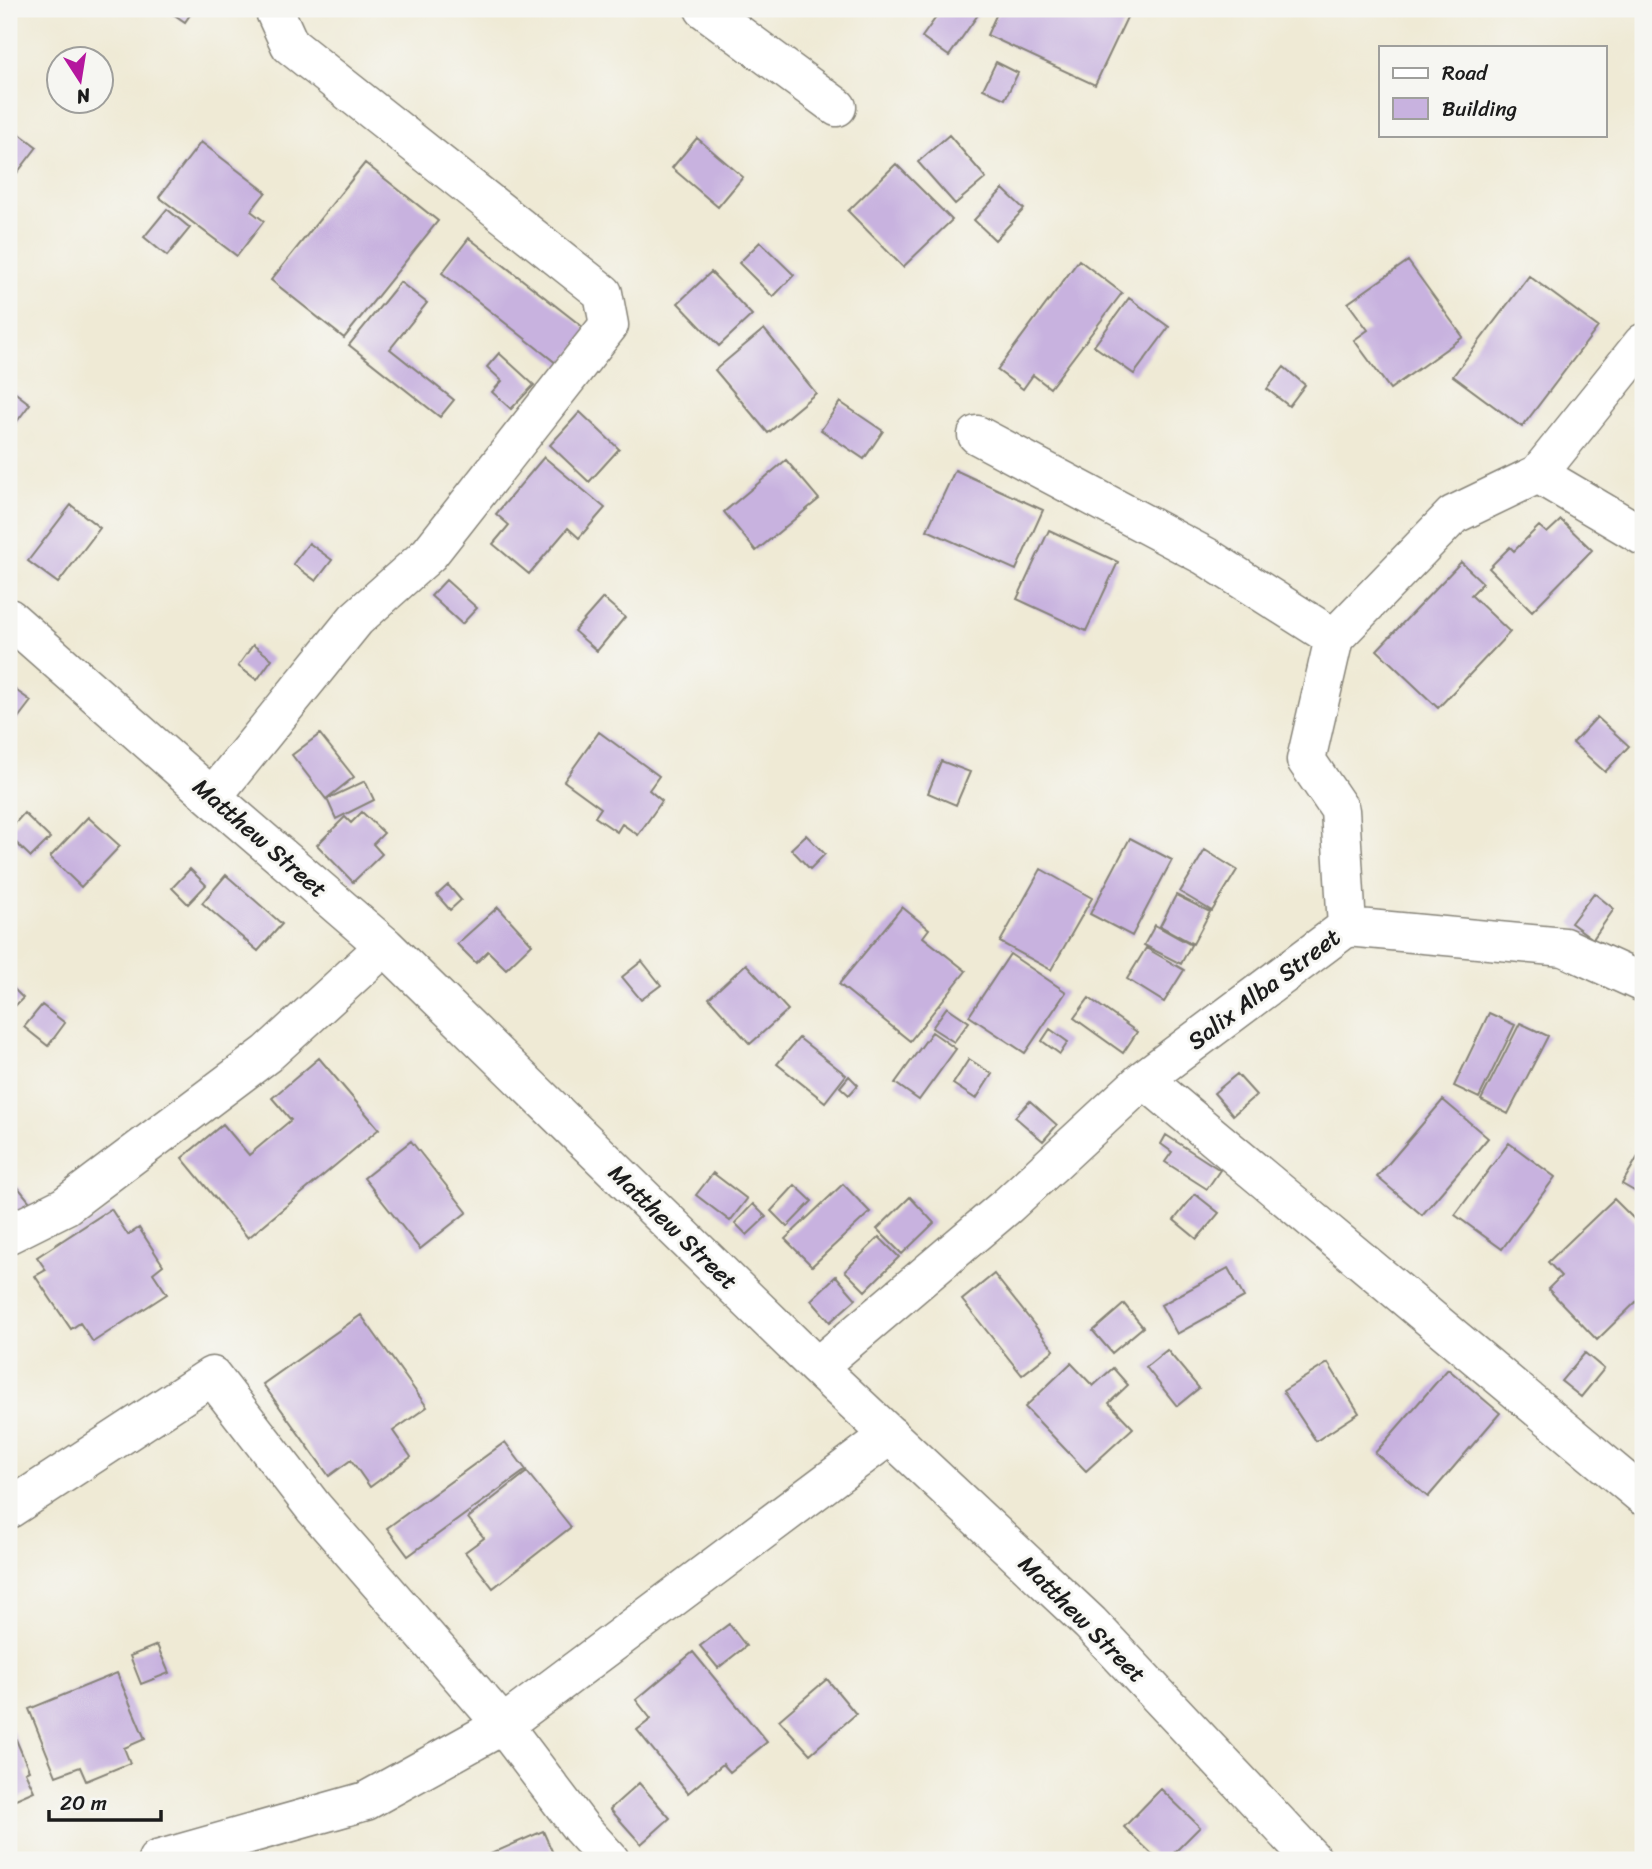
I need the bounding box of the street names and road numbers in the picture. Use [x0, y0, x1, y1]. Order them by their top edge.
street label: Matthew Street [183, 767, 337, 909]
street label: Salix Alba Street [1178, 917, 1350, 1061]
street label: Matthew Street [598, 1153, 748, 1301]
street label: Matthew Street [1008, 1545, 1156, 1693]

